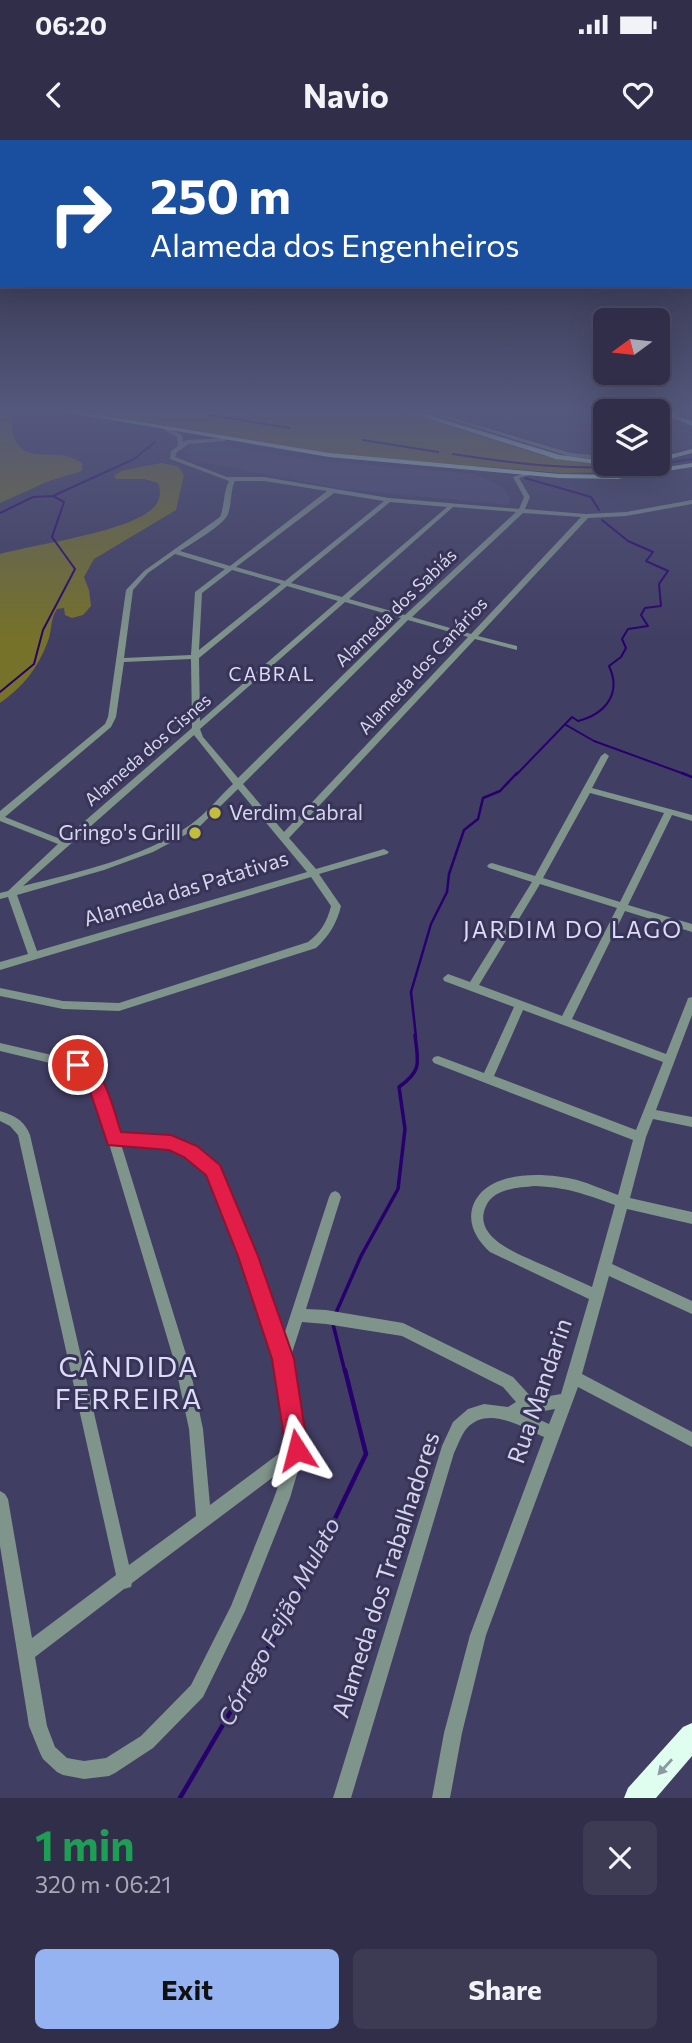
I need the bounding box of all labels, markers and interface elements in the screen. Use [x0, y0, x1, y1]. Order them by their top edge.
text: 06:20 [35, 9, 107, 40]
text: Navio [303, 75, 389, 115]
icon: back [35, 76, 73, 114]
icon: heart [619, 76, 657, 114]
text: 250 m [150, 164, 291, 224]
icon: right [35, 168, 126, 259]
text: Alameda dos Engenheiros [150, 224, 520, 264]
north arrow [593, 308, 670, 385]
map controls [593, 308, 670, 476]
button: layers [593, 399, 670, 476]
street label: Alameda dos Sabiás [330, 544, 461, 671]
street label: Alameda dos Canários [353, 592, 492, 738]
district label: CABRAL [228, 662, 316, 685]
street label: Alameda dos Cisnes [80, 688, 215, 810]
place label: Verdim Cabral [229, 799, 363, 824]
marker: Verdim Cabral [207, 805, 223, 821]
place label: Gringo's Grill [58, 819, 181, 844]
marker: Gringo's Grill [187, 825, 203, 841]
street label: Alameda das Patativas [80, 844, 291, 931]
district label: JARDIM DO LAGO [463, 915, 683, 943]
pin [48, 1035, 108, 1095]
icon: arrive [59, 1046, 97, 1084]
street label: Rua Mandarin [500, 1314, 577, 1467]
district label: CÂNDIDA FERREIRA [55, 1349, 203, 1415]
position arrow [260, 1413, 334, 1487]
street label: Alameda dos Trabalhadores [325, 1428, 445, 1721]
water label: Córrego Feijão Mulato [211, 1512, 345, 1731]
one-way arrow [657, 1758, 673, 1775]
text: 1 min [35, 1818, 135, 1870]
button: close [583, 1821, 657, 1895]
text: 320 m · 06:21 [35, 1870, 171, 1898]
button: Exit [35, 1949, 339, 2029]
button: Share [353, 1949, 657, 2029]

